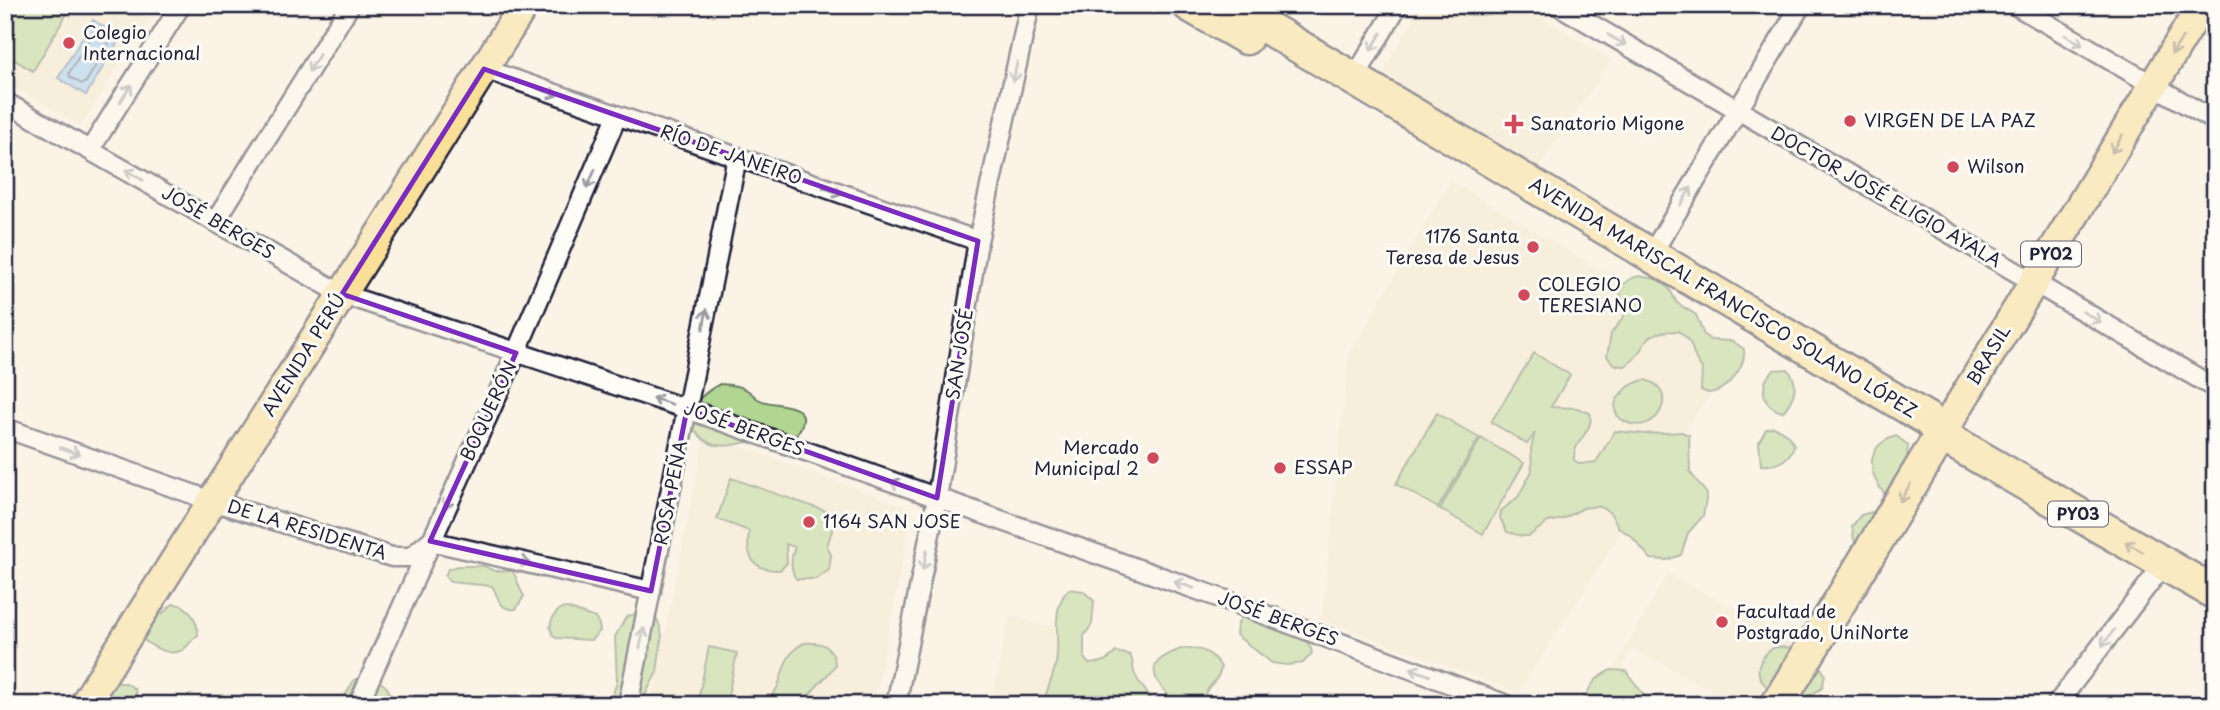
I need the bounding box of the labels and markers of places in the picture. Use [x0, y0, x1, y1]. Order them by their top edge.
place label: Colegio Internacional [83, 18, 200, 66]
marker: Colegio Internacional [61, 35, 77, 51]
place label: VIRGEN DE LA PAZ [1864, 106, 2036, 133]
place label: Sanatorio Migone [1530, 109, 1685, 136]
marker: VIRGEN DE LA PAZ [1842, 113, 1858, 129]
marker: Sanatorio Migone [1504, 114, 1524, 134]
place label: Wilson [1967, 152, 2025, 179]
marker: Wilson [1945, 159, 1961, 175]
place label: 1176 Santa Teresa de Jesus [1386, 222, 1520, 270]
marker: 1176 Santa Teresa de Jesus [1525, 239, 1541, 255]
place label: COLEGIO TERESIANO [1538, 270, 1642, 318]
marker: COLEGIO TERESIANO [1516, 287, 1532, 303]
place label: Mercado Municipal 2 [1034, 433, 1139, 481]
marker: Mercado Municipal 2 [1145, 450, 1161, 466]
place label: ESSAP [1294, 453, 1353, 480]
marker: ESSAP [1272, 460, 1288, 476]
place label: 1164 SAN JOSE [823, 507, 961, 534]
marker: 1164 SAN JOSE [801, 514, 817, 530]
place label: Facultad de Postgrado, UniNorte [1736, 597, 1909, 645]
marker: Facultad de Postgrado, UniNorte [1714, 614, 1730, 630]

